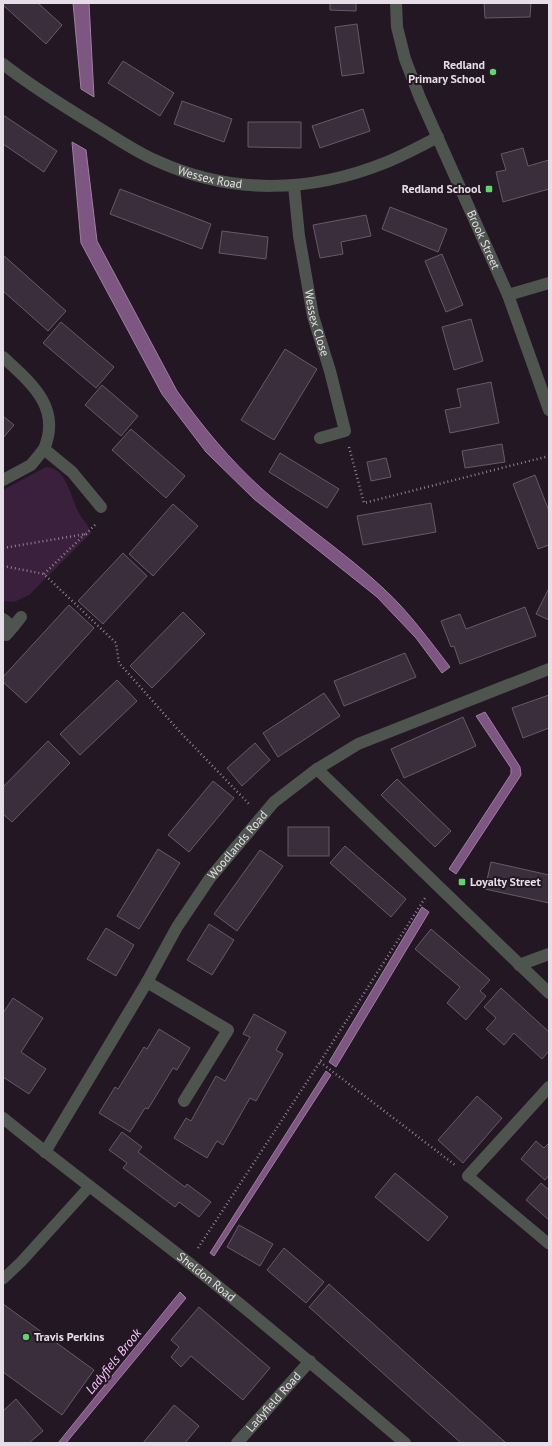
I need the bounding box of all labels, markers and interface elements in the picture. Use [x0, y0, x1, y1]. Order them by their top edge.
place label: Redland Primary School [408, 57, 485, 86]
marker: Redland Primary School [488, 67, 498, 77]
street label: Wessex Road [176, 162, 243, 191]
place label: Redland School [402, 181, 481, 196]
marker: Redland School [484, 184, 494, 194]
street label: Brook Street [464, 208, 504, 271]
street label: Wessex Close [301, 288, 333, 358]
street label: Woodlands Road [204, 807, 270, 882]
place label: Loyalty Street [470, 874, 541, 889]
marker: Loyalty Street [457, 877, 467, 887]
street label: Sheldon Road [174, 1249, 239, 1304]
water label: Ladyfiels Brook [82, 1324, 146, 1398]
place label: Travis Perkins [34, 1329, 104, 1344]
marker: Travis Perkins [21, 1332, 31, 1342]
street label: Ladyfield Road [243, 1369, 304, 1435]

